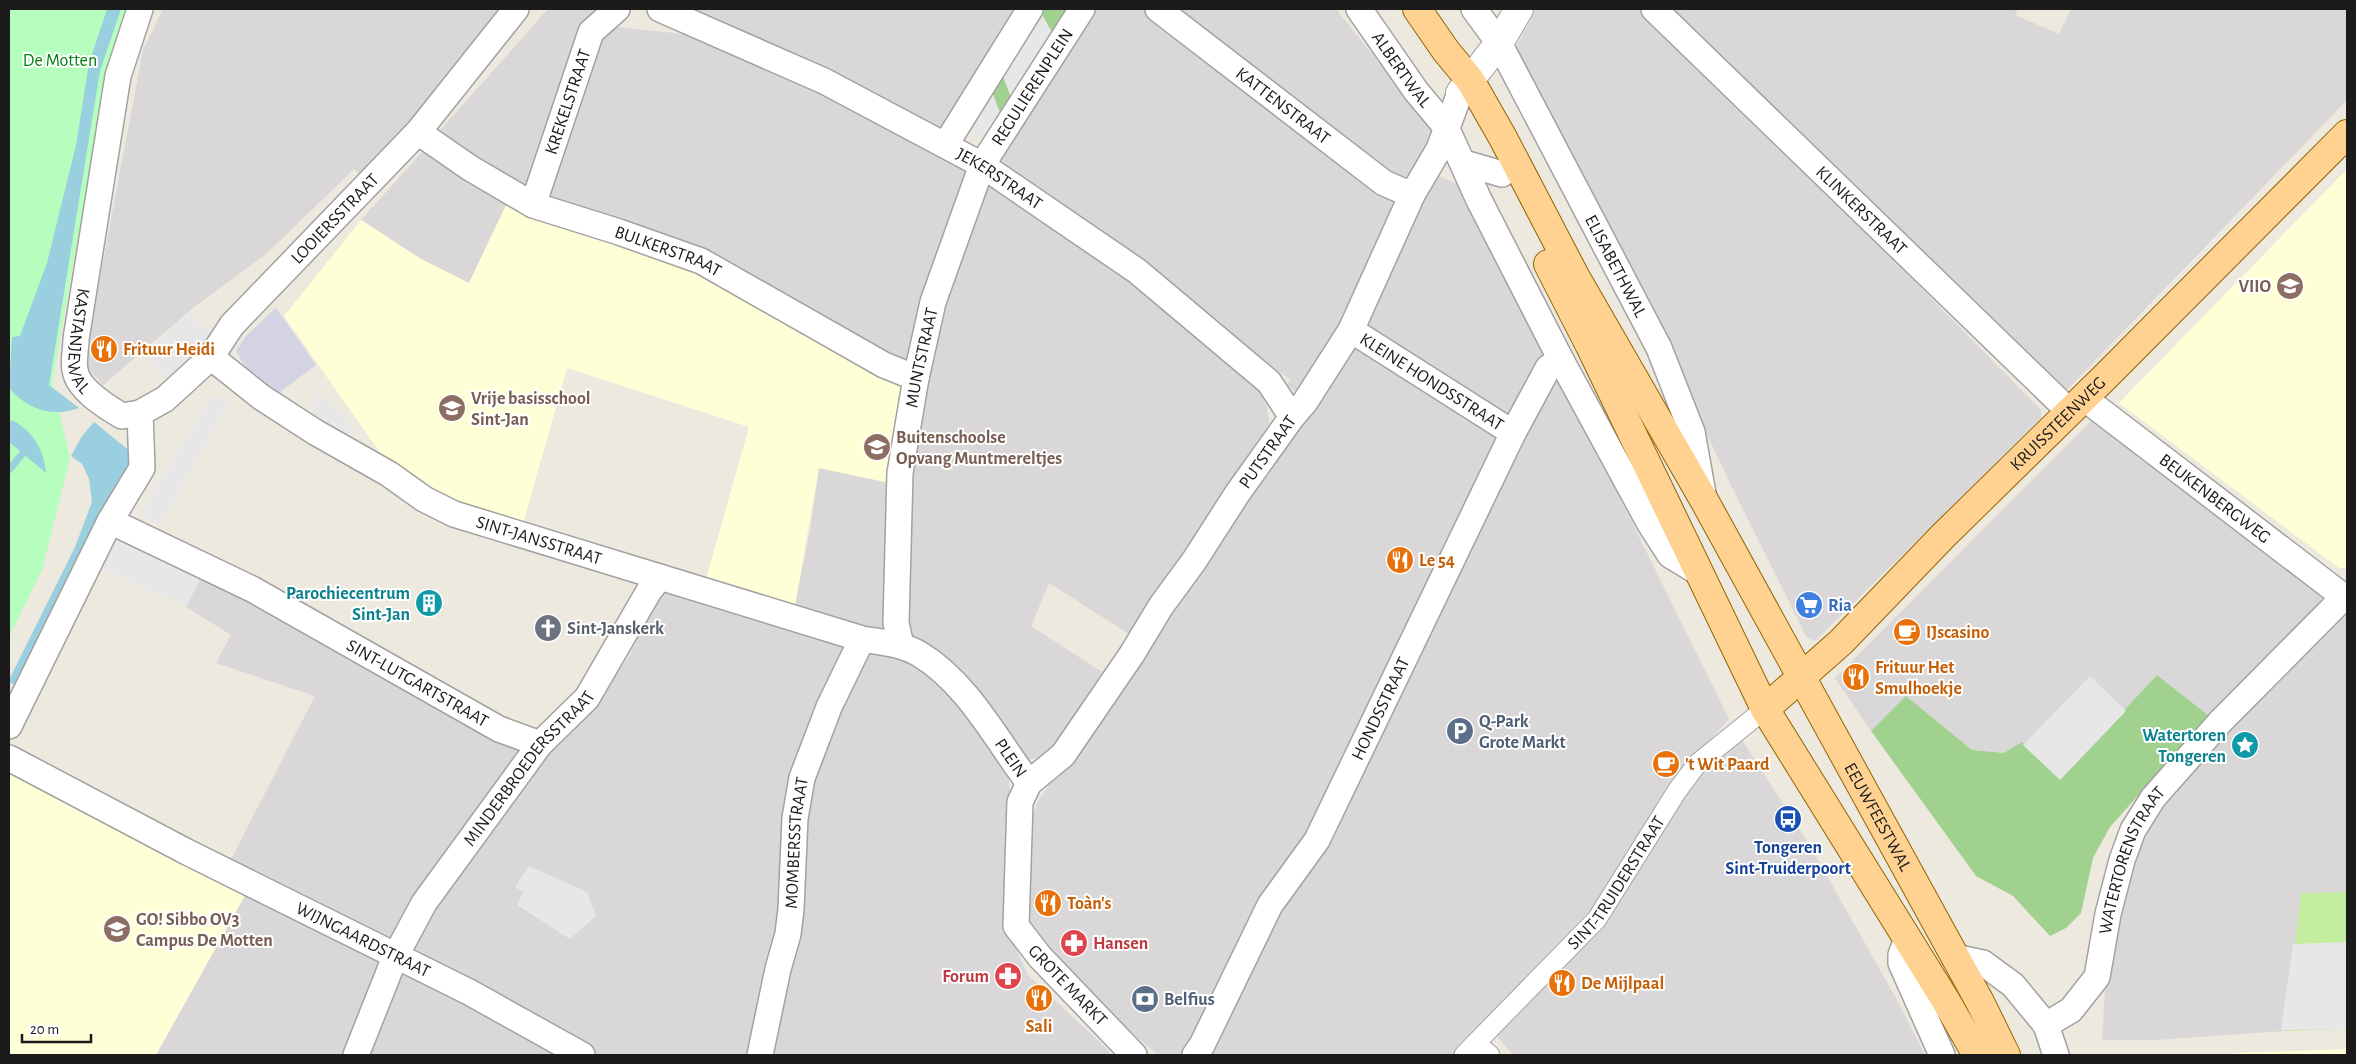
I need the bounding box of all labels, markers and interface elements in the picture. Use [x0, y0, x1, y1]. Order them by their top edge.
street label: REGULIERENPLEIN [989, 26, 1077, 149]
street label: ALBERTWAL [1368, 29, 1434, 112]
street label: KREKELSTRAAT [543, 47, 595, 157]
park label: De Motten [23, 52, 97, 70]
street label: KATTENSTRAAT [1232, 64, 1333, 148]
street label: JEKERSTRAAT [953, 145, 1045, 214]
street label: KLINKERSTRAAT [1812, 163, 1910, 259]
street label: LOOIERSSTRAAT [288, 170, 383, 268]
street label: ELISABETHWAL [1581, 212, 1649, 321]
street label: BULKERSTRAAT [612, 223, 724, 281]
school or university icon: VIIO [2275, 271, 2305, 301]
place label: VIIO [2238, 278, 2271, 296]
street label: KASTANJEWAL [64, 287, 93, 398]
street label: MUNTSTRAAT [903, 306, 942, 409]
street label: KLEINE HONDSSTRAAT [1356, 330, 1507, 435]
restaurant icon: Frituur Heidi [89, 334, 119, 364]
place label: Frituur Heidi [123, 341, 215, 359]
street label: KRUISSTEENWEG [2007, 374, 2110, 475]
place label: Vrije basisschool Sint-Jan [471, 390, 591, 429]
school or university icon: Vrije basisschool Sint-Jan [437, 393, 467, 423]
street label: PUTSTRAAT [1236, 412, 1300, 492]
place label: Buitenschoolse Opvang Muntmereltjes [896, 429, 1062, 468]
school or university icon: Buitenschoolse Opvang Muntmereltjes [862, 432, 892, 462]
street label: BEUKENBERGWEG [2155, 451, 2273, 547]
street label: SINT-JANSSTRAAT [474, 513, 604, 569]
restaurant icon: Le 54 [1385, 545, 1415, 575]
place label: Le 54 [1419, 552, 1455, 570]
place label: Parochiecentrum Sint-Jan [286, 585, 410, 624]
building icon: Parochiecentrum Sint-Jan [414, 588, 444, 618]
supermarket icon: Ria [1794, 590, 1824, 620]
place label: Ria [1828, 597, 1852, 615]
church icon: Sint-Janskerk [533, 613, 563, 643]
cafe icon: IJscasino [1892, 617, 1922, 647]
place label: Sint-Janskerk [567, 620, 664, 638]
place label: IJscasino [1926, 624, 1990, 642]
street label: SINT-LUTGARTSTRAAT [343, 637, 491, 731]
street label: HONDSSTRAAT [1349, 655, 1414, 763]
place label: Frituur Het Smulhoekje [1875, 659, 1962, 698]
restaurant icon: Frituur Het Smulhoekje [1841, 662, 1871, 692]
street label: MINDERBROEDERSSTRAAT [461, 688, 599, 850]
place label: Q-Park Grote Markt [1479, 713, 1566, 752]
parking icon: Q-Park Grote Markt [1445, 716, 1475, 746]
place label: Watertoren Tongeren [2142, 727, 2226, 766]
place icon: Watertoren Tongeren [2230, 730, 2260, 760]
street label: PLEIN [991, 736, 1030, 781]
cafe icon: 't Wit Paard [1651, 749, 1681, 779]
place label: 't Wit Paard [1685, 756, 1770, 774]
street label: EEUWFEESTWAL [1840, 760, 1914, 875]
street label: MOMBERSSTRAAT [783, 775, 812, 909]
street label: WATERTORENSTRAAT [2097, 783, 2169, 936]
bus stop icon: Tongeren Sint-Truiderpoort [1773, 804, 1803, 834]
street label: SINT-TRUIDERSTRAAT [1565, 813, 1669, 953]
place label: Tongeren Sint-Truiderpoort [1725, 839, 1851, 878]
restaurant icon: Toàn's [1033, 888, 1063, 918]
place label: Toàn's [1067, 895, 1112, 913]
street label: WIJNGAARDSTRAAT [293, 900, 433, 981]
place label: GO! Sibbo OV3 Campus De Motten [136, 911, 273, 950]
school or university icon: GO! Sibbo OV3 Campus De Motten [102, 914, 132, 944]
pharmacy icon: Hansen [1059, 928, 1089, 958]
place label: Hansen [1093, 935, 1148, 953]
street label: GROTE MARKT [1024, 942, 1110, 1030]
pharmacy icon: Forum [993, 961, 1023, 991]
place label: Forum [942, 968, 989, 986]
restaurant icon: De Mijlpaal [1547, 968, 1577, 998]
place label: De Mijlpaal [1581, 975, 1664, 993]
restaurant icon: Sali [1024, 983, 1054, 1013]
bank icon: Belfius [1130, 984, 1160, 1014]
place label: Belfius [1164, 991, 1215, 1009]
scale bar [22, 1012, 91, 1044]
place label: Sali [1026, 1018, 1052, 1036]
text: 20 m [30, 1022, 59, 1037]

